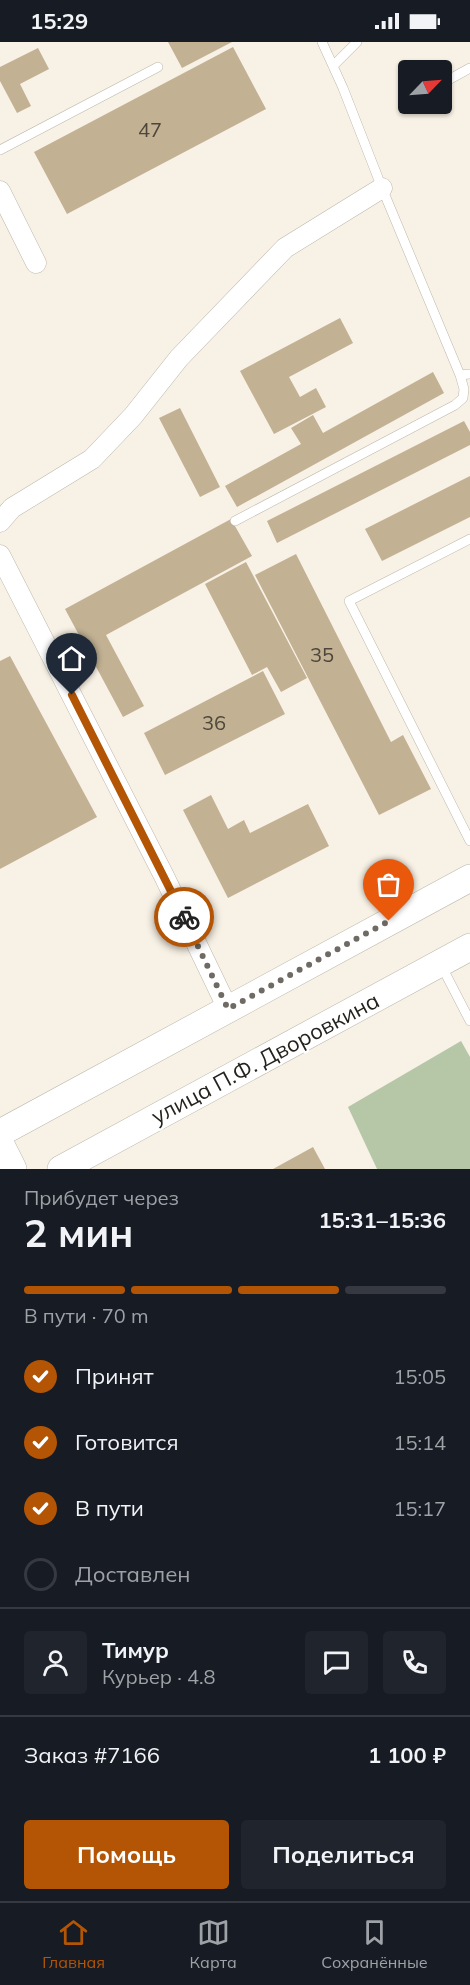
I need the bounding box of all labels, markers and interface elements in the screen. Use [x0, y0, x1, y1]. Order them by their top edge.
text: 15:29 [30, 7, 88, 35]
north arrow [398, 60, 452, 114]
map controls [398, 60, 452, 114]
house number: 47 [138, 117, 162, 142]
pin [46, 633, 97, 695]
icon: home [55, 642, 88, 675]
house number: 35 [310, 642, 334, 667]
house number: 36 [202, 710, 226, 735]
pin [363, 859, 414, 921]
icon: bag [372, 868, 405, 901]
courier [154, 887, 214, 947]
icon: bike [168, 901, 201, 934]
street label: улица П.Ф. Дворовкина [146, 986, 384, 1130]
text: Прибудет через [24, 1185, 179, 1210]
text: 15:31–15:36 [318, 1206, 446, 1234]
text: 2 мин [24, 1208, 133, 1257]
text: В пути · 70 m [24, 1303, 148, 1328]
icon: check [24, 1360, 57, 1393]
text: Принят [75, 1362, 154, 1390]
text: 15:05 [393, 1364, 446, 1389]
icon: check [24, 1426, 57, 1459]
text: Готовится [75, 1428, 179, 1456]
text: 15:14 [393, 1430, 446, 1455]
icon: check [24, 1492, 57, 1525]
text: В пути [75, 1494, 144, 1522]
text: 15:17 [393, 1496, 446, 1521]
text: Доставлен [75, 1560, 191, 1588]
button: person [24, 1631, 87, 1694]
button: chat [305, 1631, 368, 1694]
button: phone [383, 1631, 446, 1694]
text: Тимур [102, 1636, 169, 1664]
text: Курьер · 4.8 [102, 1664, 216, 1689]
text: Заказ #7166 [24, 1741, 160, 1769]
text: 1 100 ₽ [368, 1741, 446, 1769]
button: Помощь [24, 1820, 229, 1889]
button: Поделиться [241, 1820, 446, 1889]
tab: Главная [42, 1916, 105, 1972]
tab: Карта [190, 1916, 237, 1972]
tab: Сохранённые [321, 1916, 428, 1972]

